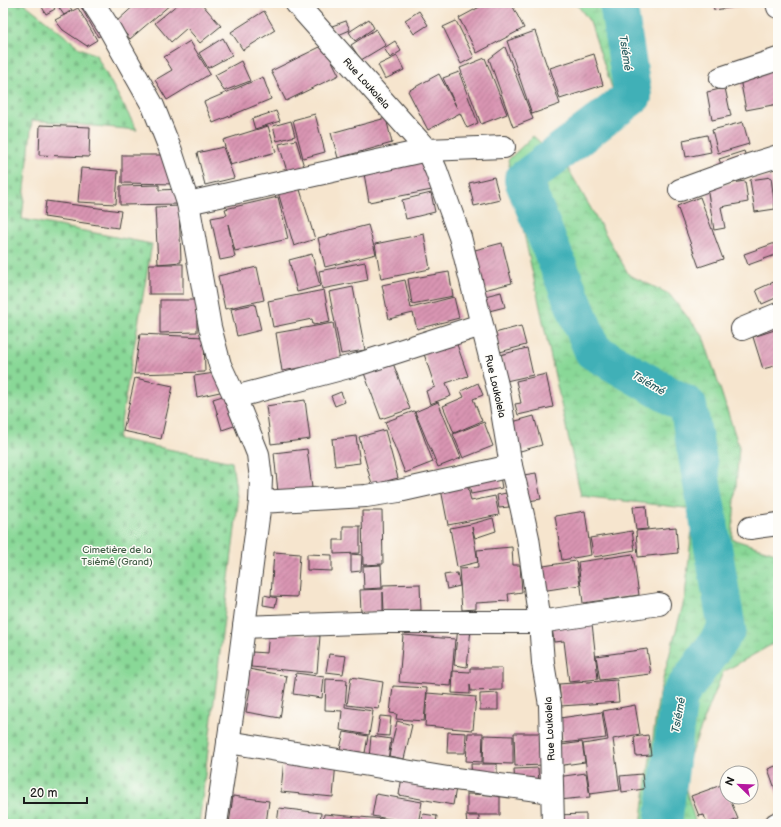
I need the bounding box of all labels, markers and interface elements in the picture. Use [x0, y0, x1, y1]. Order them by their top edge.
water label: Tsiémé [616, 34, 635, 72]
street label: Rue Loukolela [340, 56, 392, 112]
street label: Rue Loukolela [482, 354, 508, 419]
water label: Tsiémé [630, 369, 668, 398]
park label: Cimetière de la Tsiémé (Grand) [81, 544, 153, 568]
street label: Rue Loukolela [542, 696, 558, 761]
water label: Tsiémé [669, 696, 688, 734]
north arrow [719, 765, 759, 805]
text: N [723, 775, 738, 788]
scale bar [24, 779, 87, 805]
text: 20 m [30, 786, 57, 801]

